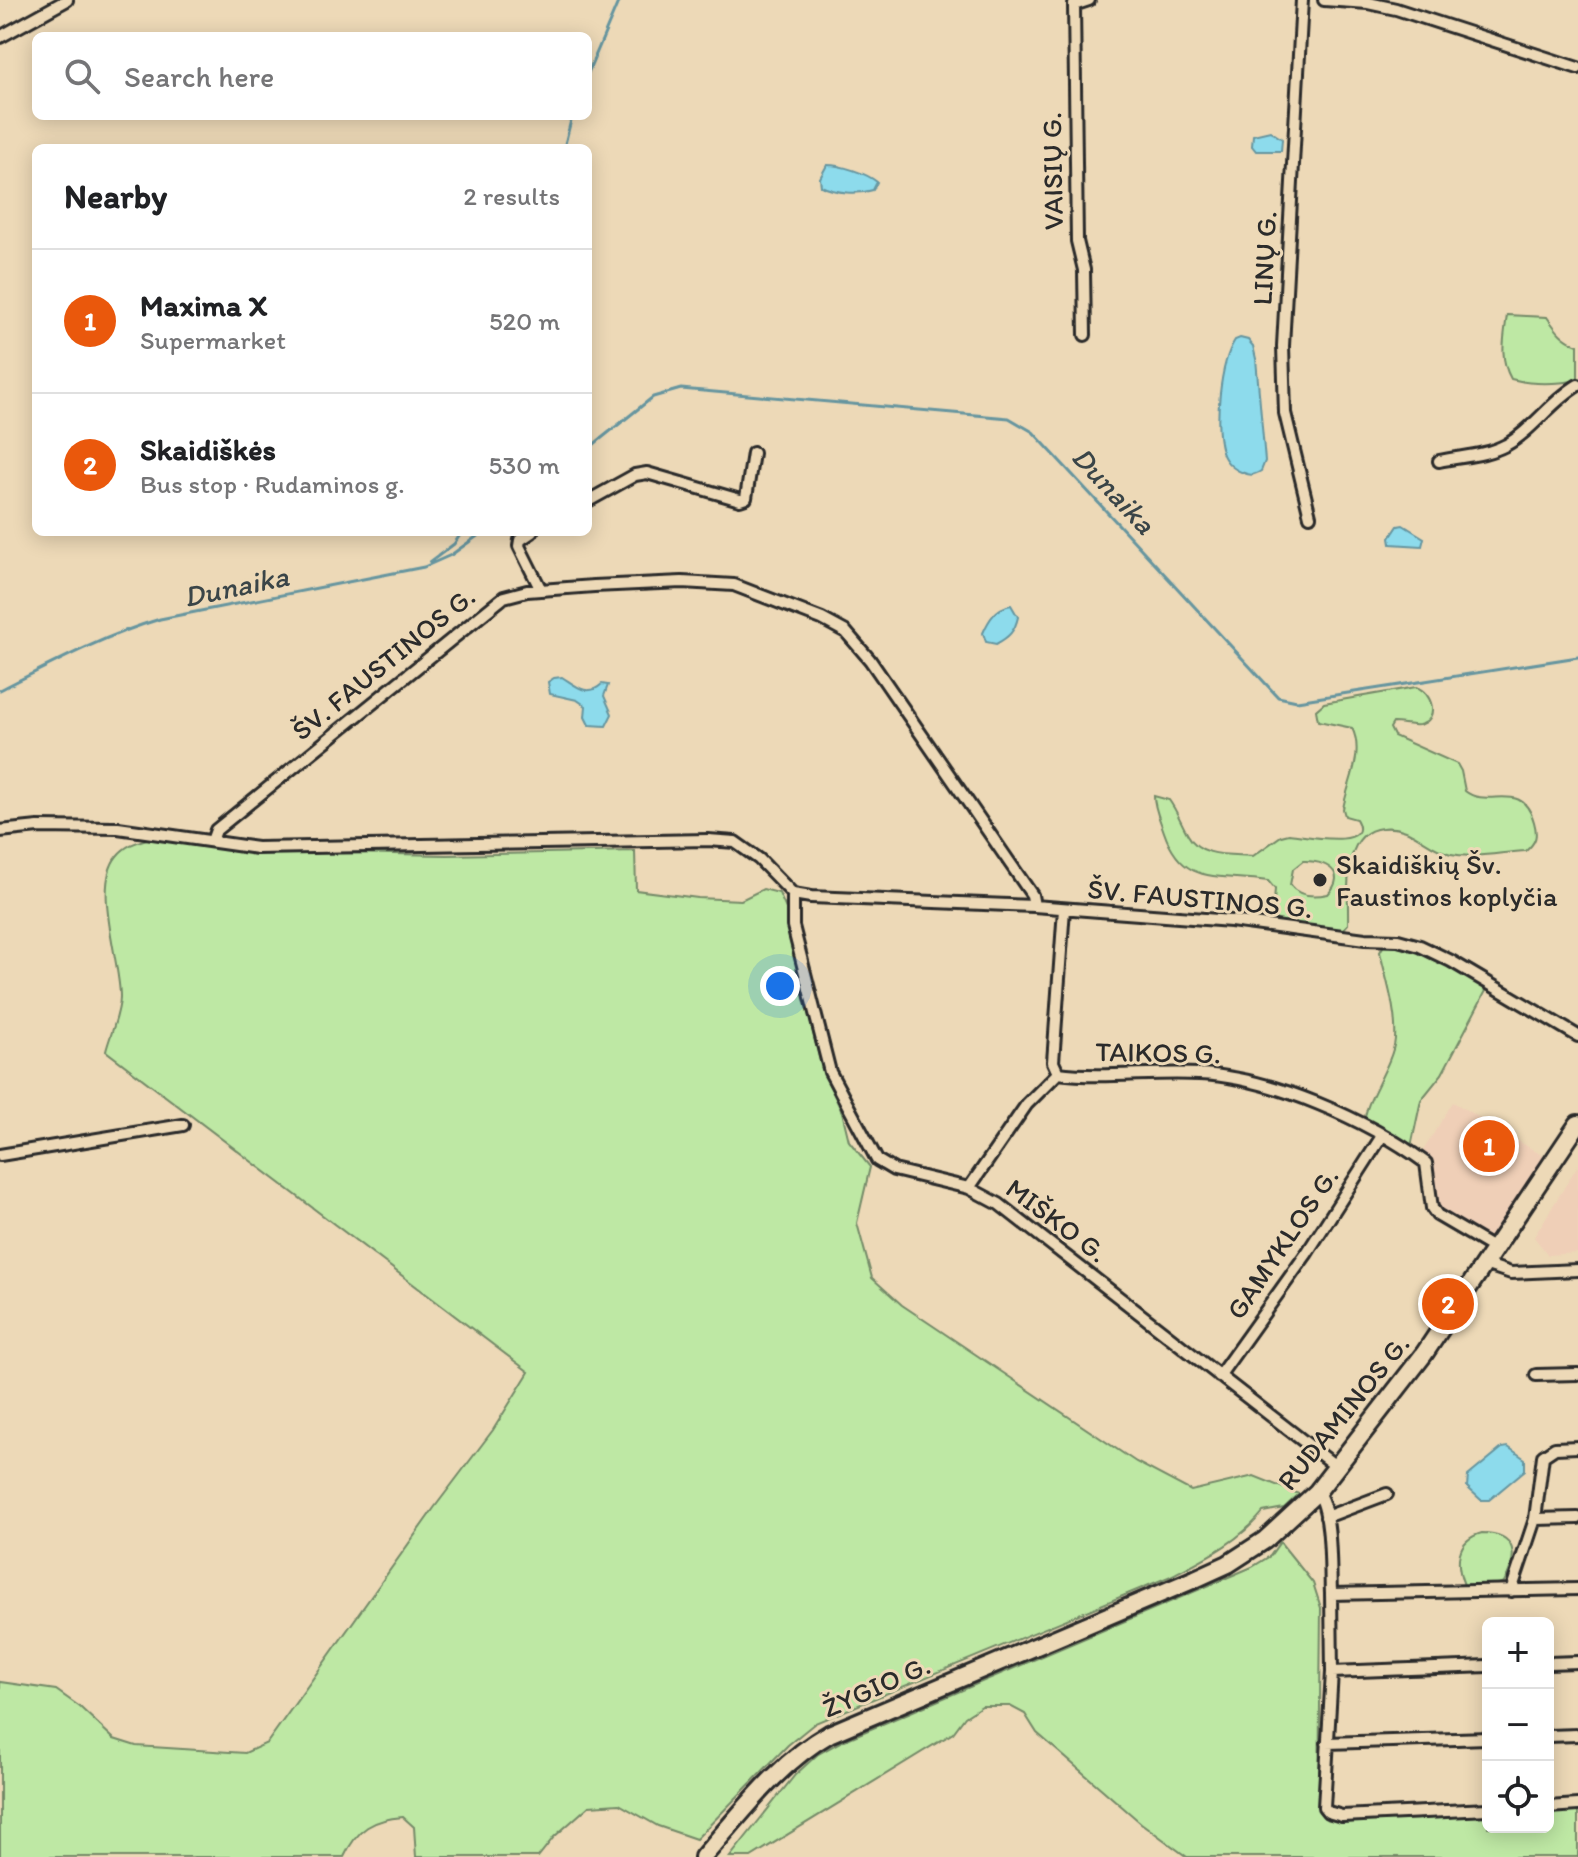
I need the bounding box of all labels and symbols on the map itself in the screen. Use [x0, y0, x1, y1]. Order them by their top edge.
street label: VAISIŲ G. [1034, 112, 1070, 230]
street label: LINŲ G. [1245, 210, 1283, 306]
water label: Dunaika [1064, 438, 1164, 542]
water label: Dunaika [180, 557, 292, 615]
street label: ŠV. FAUSTINOS G. [285, 579, 481, 747]
place label: Skaidiškių Šv. Faustinos koplyčia [1336, 847, 1558, 913]
street label: ŠV. FAUSTINOS G. [1086, 871, 1314, 925]
marker: Skaidiškių Šv. Faustinos koplyčia [1311, 871, 1329, 889]
your location [760, 966, 800, 1006]
street label: TAIKOS G. [1095, 1034, 1221, 1070]
pin: 1 [1463, 1116, 1515, 1176]
street label: GAMYKLOS G. [1219, 1160, 1345, 1326]
street label: MIŠKO G. [999, 1171, 1115, 1269]
pin: 2 [1422, 1274, 1474, 1334]
street label: RUDAMINOS G. [1270, 1327, 1416, 1497]
street label: ŽYGIO G. [817, 1647, 935, 1725]

